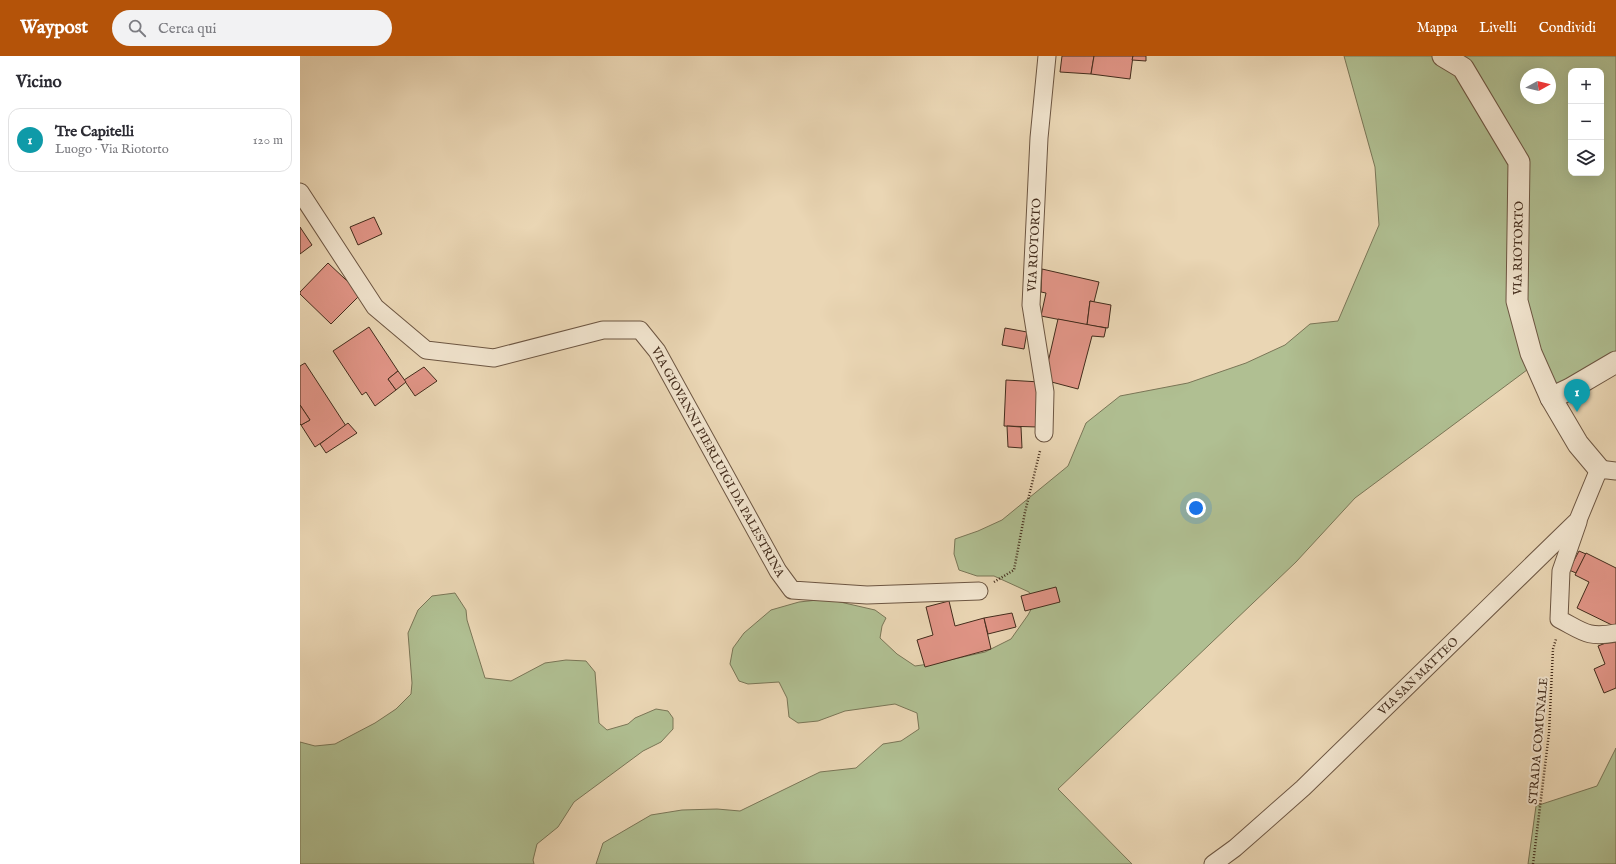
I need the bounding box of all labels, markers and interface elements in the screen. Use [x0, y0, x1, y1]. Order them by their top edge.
search box [112, 10, 392, 46]
text: Waypost [20, 16, 88, 40]
icon: search [126, 17, 148, 39]
text: Cerca qui [158, 19, 217, 38]
text: Mappa [1417, 19, 1457, 37]
text: Livelli [1479, 19, 1517, 37]
text: Condividi [1539, 19, 1596, 37]
north arrow [1520, 68, 1556, 104]
map controls [1568, 68, 1604, 176]
button: + [1568, 68, 1604, 104]
text: Vicino [16, 72, 62, 93]
button: − [1568, 104, 1604, 140]
text: Tre Capitelli [55, 122, 134, 141]
text: 1 [28, 132, 32, 149]
text: 120 m [253, 132, 283, 149]
button: layers [1568, 140, 1604, 176]
text: Luogo · Via Riotorto [55, 141, 169, 158]
street label: VIA RIOTORTO [1024, 198, 1044, 293]
street label: VIA RIOTORTO [1510, 201, 1527, 296]
street label: VIA GIOVANNI PIERLUIGI DA PALESTRINA [647, 343, 788, 581]
pin: 1 [1564, 379, 1590, 412]
your location [1186, 498, 1206, 518]
street label: VIA SAN MATTEO [1374, 634, 1462, 719]
street label: STRADA COMUNALE [1525, 677, 1552, 805]

